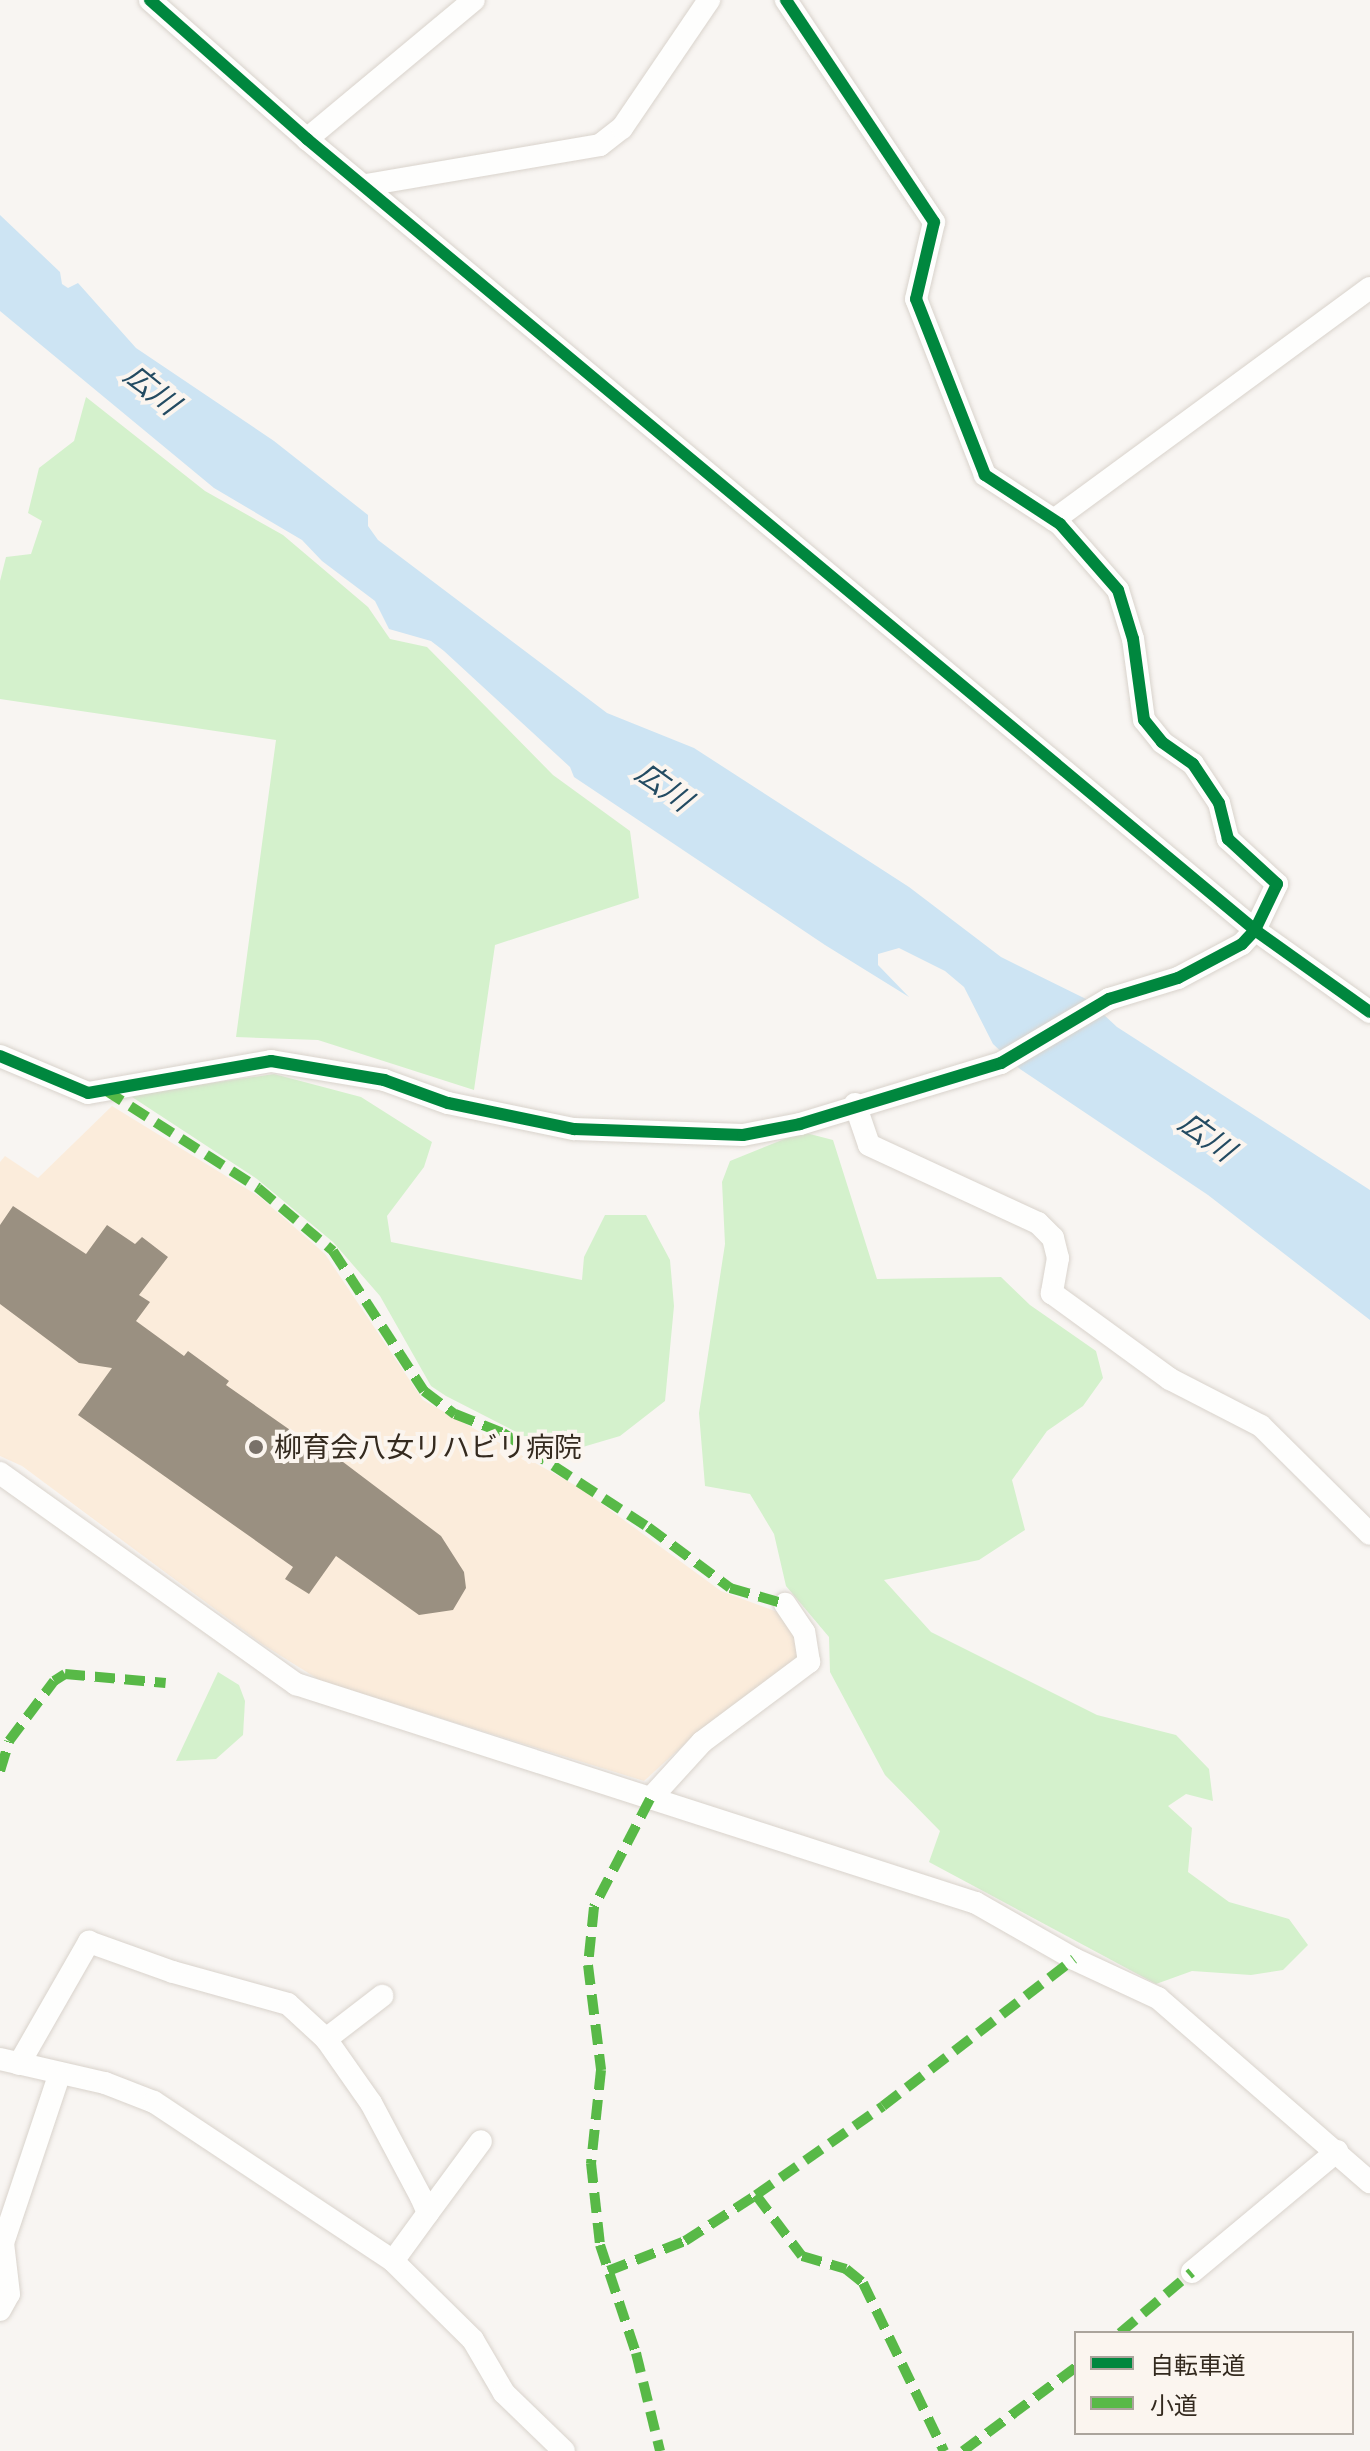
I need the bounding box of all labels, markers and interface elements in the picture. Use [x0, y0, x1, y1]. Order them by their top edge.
water label: 広川 [117, 356, 187, 422]
water label: 広川 [629, 754, 699, 818]
water label: 広川 [1172, 1104, 1242, 1168]
place label: 柳育会八女リハビリ病院 [274, 1430, 582, 1464]
marker: 柳育会八女リハビリ病院 [245, 1436, 267, 1458]
legend [1074, 2331, 1354, 2435]
text: 自転車道 [1150, 2351, 1246, 2380]
text: 小道 [1150, 2391, 1198, 2420]

